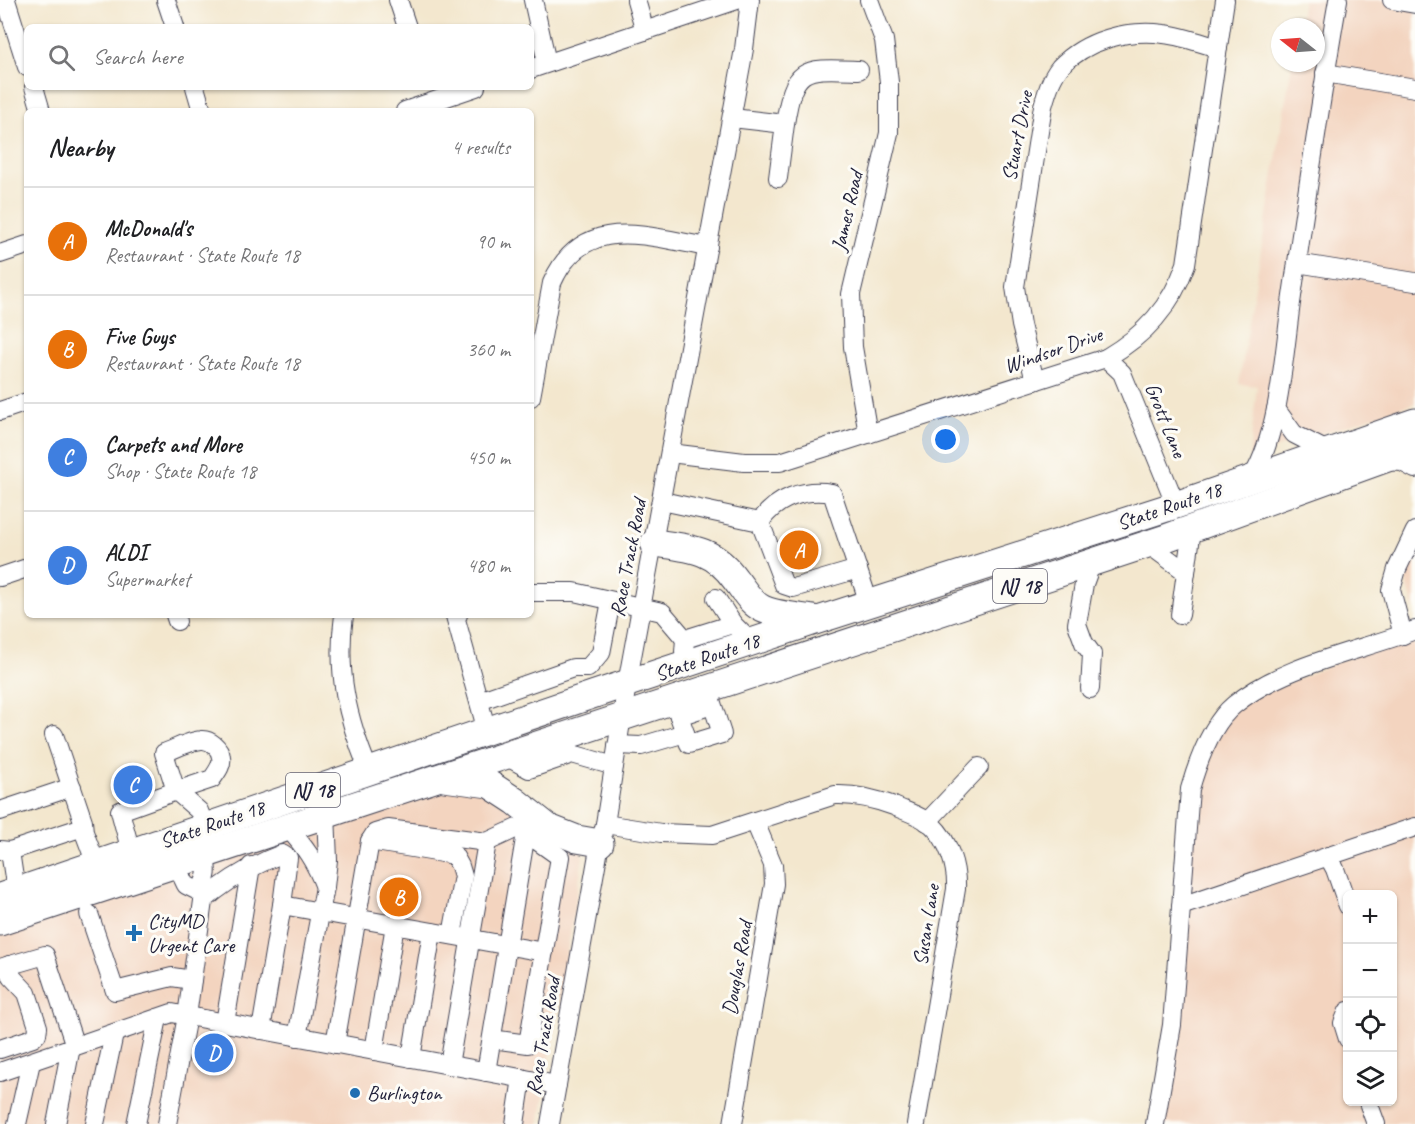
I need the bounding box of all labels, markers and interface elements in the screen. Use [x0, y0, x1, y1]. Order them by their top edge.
north arrow [1271, 18, 1325, 72]
search box [24, 24, 534, 90]
icon: search [45, 41, 78, 74]
text: Search here [93, 43, 183, 71]
street label: Stuart Drive [996, 87, 1039, 183]
text: Nearby [48, 131, 113, 164]
text: 4 results [451, 135, 510, 160]
street label: James Road [825, 166, 869, 255]
text: McDonald's [105, 215, 192, 243]
text: A [62, 229, 73, 254]
text: 90 m [476, 229, 510, 254]
text: Restaurant · State Route 18 [105, 243, 300, 268]
street label: Windsor Drive [1001, 320, 1108, 379]
text: Five Guys [105, 323, 174, 351]
text: B [62, 337, 73, 362]
text: 360 m [467, 337, 510, 362]
text: Restaurant · State Route 18 [105, 351, 300, 376]
street label: Grott Lane [1139, 379, 1193, 462]
your location [931, 425, 960, 454]
text: Carpets and More [105, 431, 242, 459]
text: C [63, 445, 72, 470]
text: 450 m [467, 445, 510, 470]
text: Shop · State Route 18 [105, 459, 256, 484]
street label: State Route 18 [1113, 475, 1227, 536]
street label: Race Track Road [604, 493, 653, 619]
pin: A [780, 528, 818, 572]
text: ALDI [105, 539, 147, 567]
text: D [62, 553, 73, 578]
text: 480 m [467, 553, 510, 578]
text: Supermarket [105, 567, 190, 592]
road number: NJ 18 [993, 569, 1047, 603]
street label: State Route 18 [651, 626, 765, 687]
pin: C [114, 762, 152, 808]
road number: NJ 18 [286, 773, 340, 807]
street label: State Route 18 [156, 793, 270, 854]
pin: B [380, 874, 418, 920]
street label: Susan Lane [907, 881, 946, 967]
map controls [1343, 890, 1397, 1106]
button: + [1343, 890, 1397, 944]
place label: CityMD Urgent Care [148, 908, 236, 958]
street label: Douglas Road [716, 916, 759, 1017]
marker: CityMD Urgent Care [125, 924, 143, 942]
button: − [1343, 944, 1397, 998]
street label: Race Track Road [520, 971, 567, 1097]
button: locate [1343, 998, 1397, 1052]
pin: D [194, 1030, 234, 1076]
button: layers [1343, 1052, 1397, 1106]
place label: Burlington [367, 1080, 443, 1106]
marker: Burlington [348, 1086, 362, 1100]

